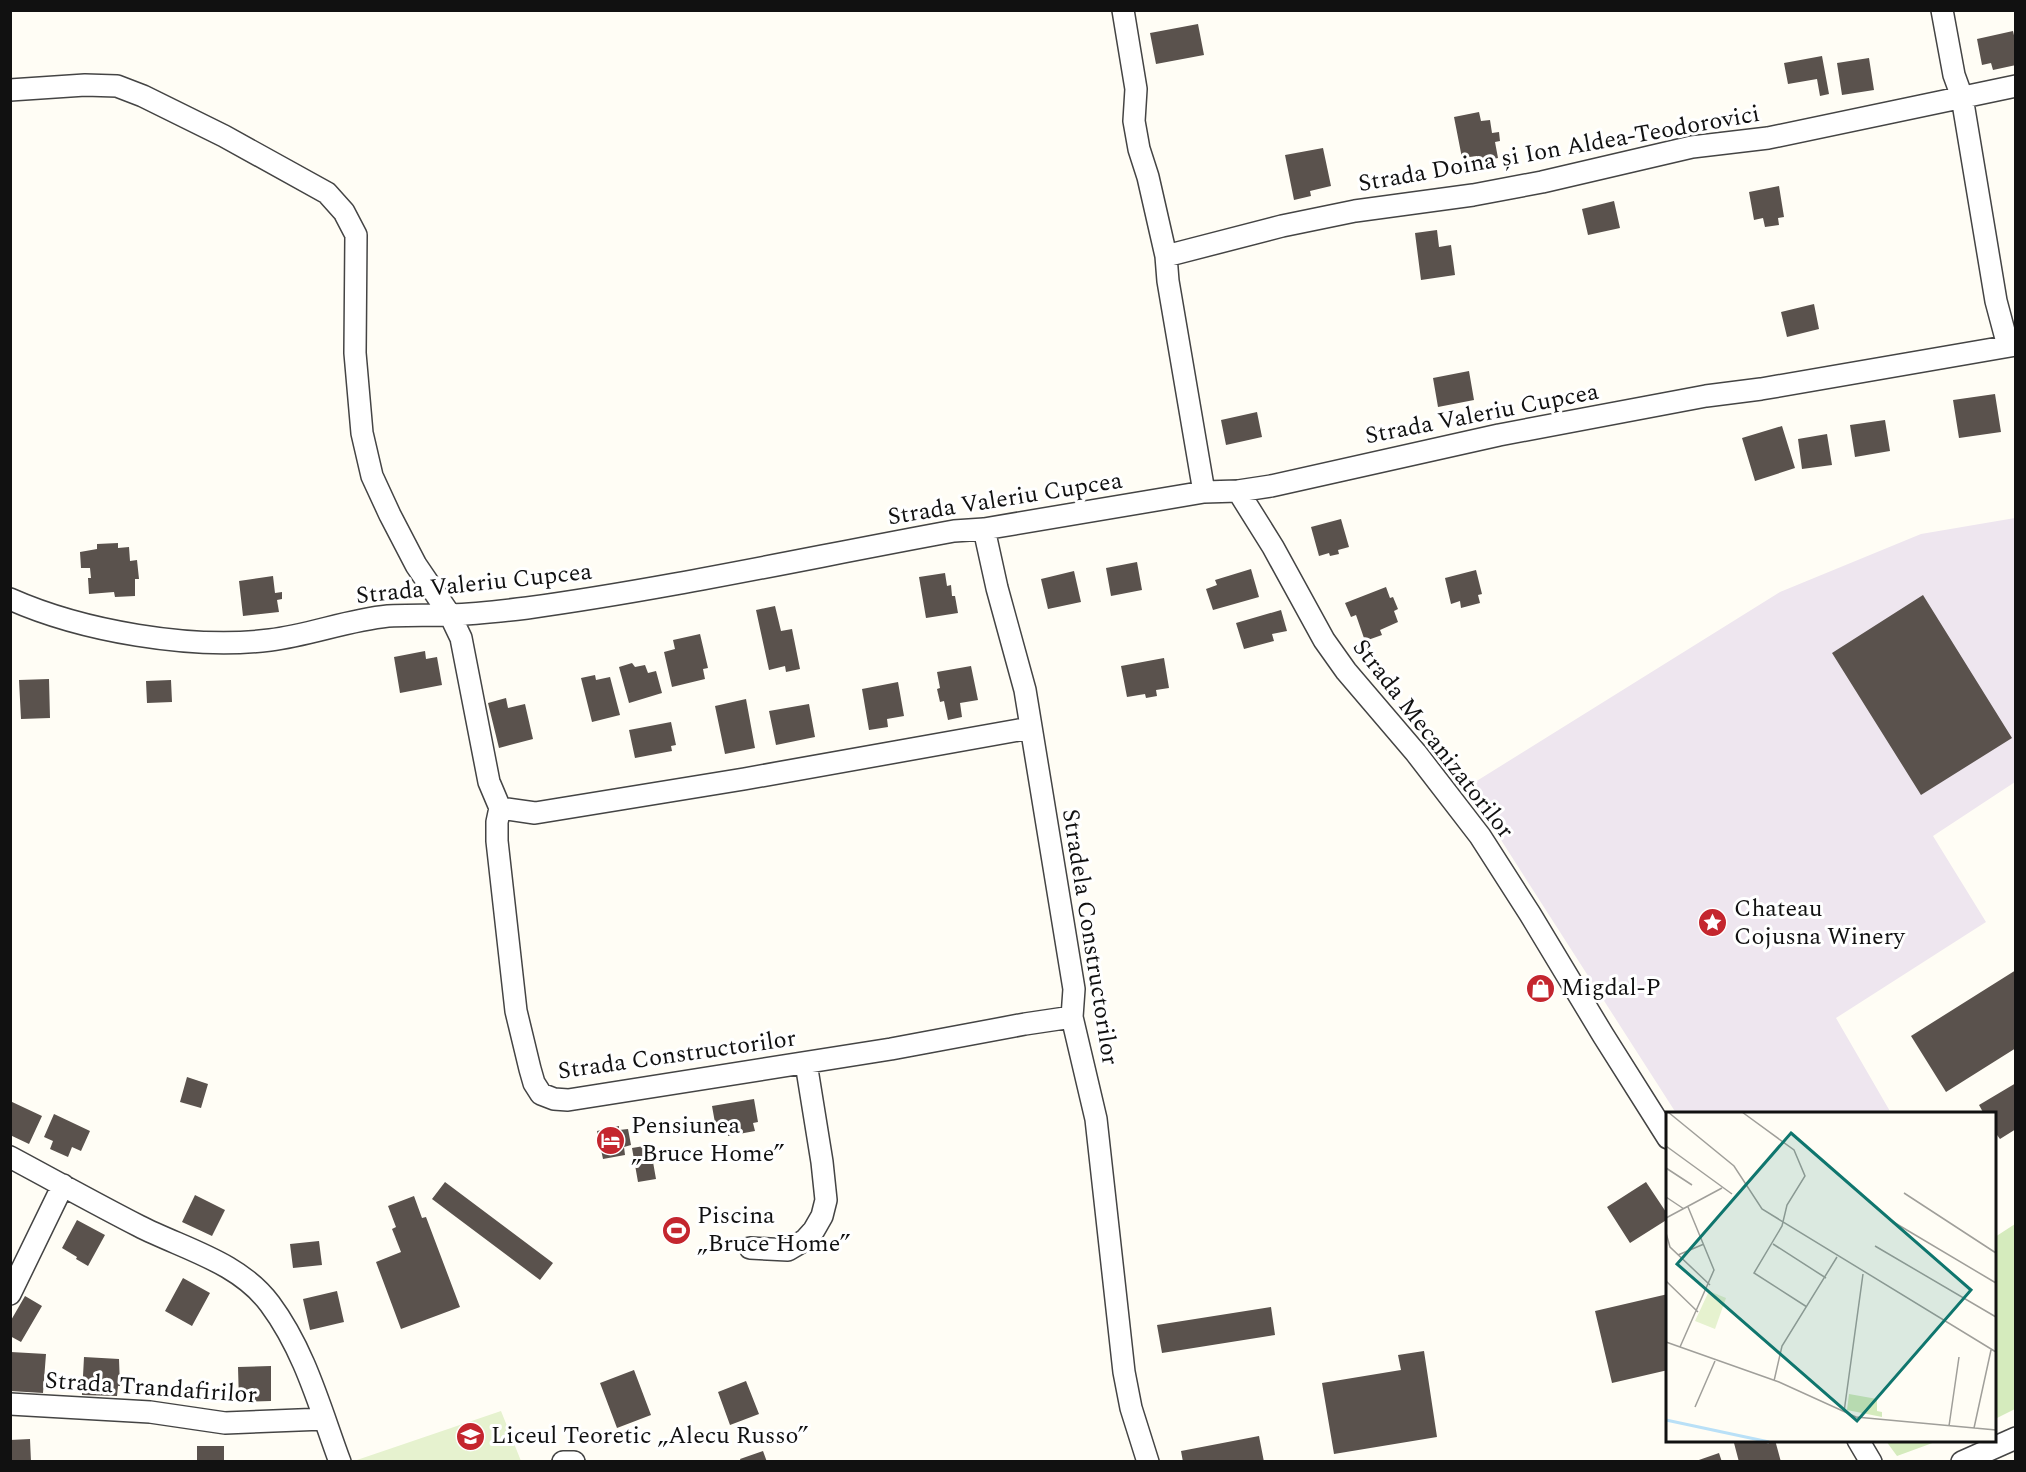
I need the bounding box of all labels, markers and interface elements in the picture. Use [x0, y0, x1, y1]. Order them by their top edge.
street label: Strada Doina și Ion Aldea-Teodorovici [1355, 96, 1763, 202]
street label: Strada Valeriu Cupcea [1362, 374, 1602, 454]
street label: Strada Valeriu Cupcea [885, 463, 1125, 535]
street label: Strada Valeriu Cupcea [354, 554, 594, 614]
street label: Strada Mecanizatorilor [1343, 631, 1523, 847]
street label: Stradela Constructorilor [1052, 806, 1128, 1068]
place label: Chateau Cojusna Winery [1734, 891, 1906, 955]
place icon: Chateau Cojusna Winery [1697, 907, 1729, 939]
place label: Migdal-P [1561, 970, 1661, 1006]
shop icon: Migdal-P [1524, 972, 1556, 1004]
street label: Strada Constructorilor [556, 1020, 798, 1090]
place label: Pensiunea „Bruce Home” [631, 1108, 785, 1172]
inset map [1666, 1112, 1996, 1442]
hotel icon: Pensiunea „Bruce Home” [594, 1124, 626, 1156]
place label: Piscina „Bruce Home” [697, 1198, 851, 1262]
sports icon: Piscina „Bruce Home” [660, 1214, 692, 1246]
street label: Strada Trandafirilor [44, 1363, 258, 1413]
place label: Liceul Teoretic „Alecu Russo” [491, 1418, 809, 1454]
school or university icon: Liceul Teoretic „Alecu Russo” [454, 1420, 486, 1452]

